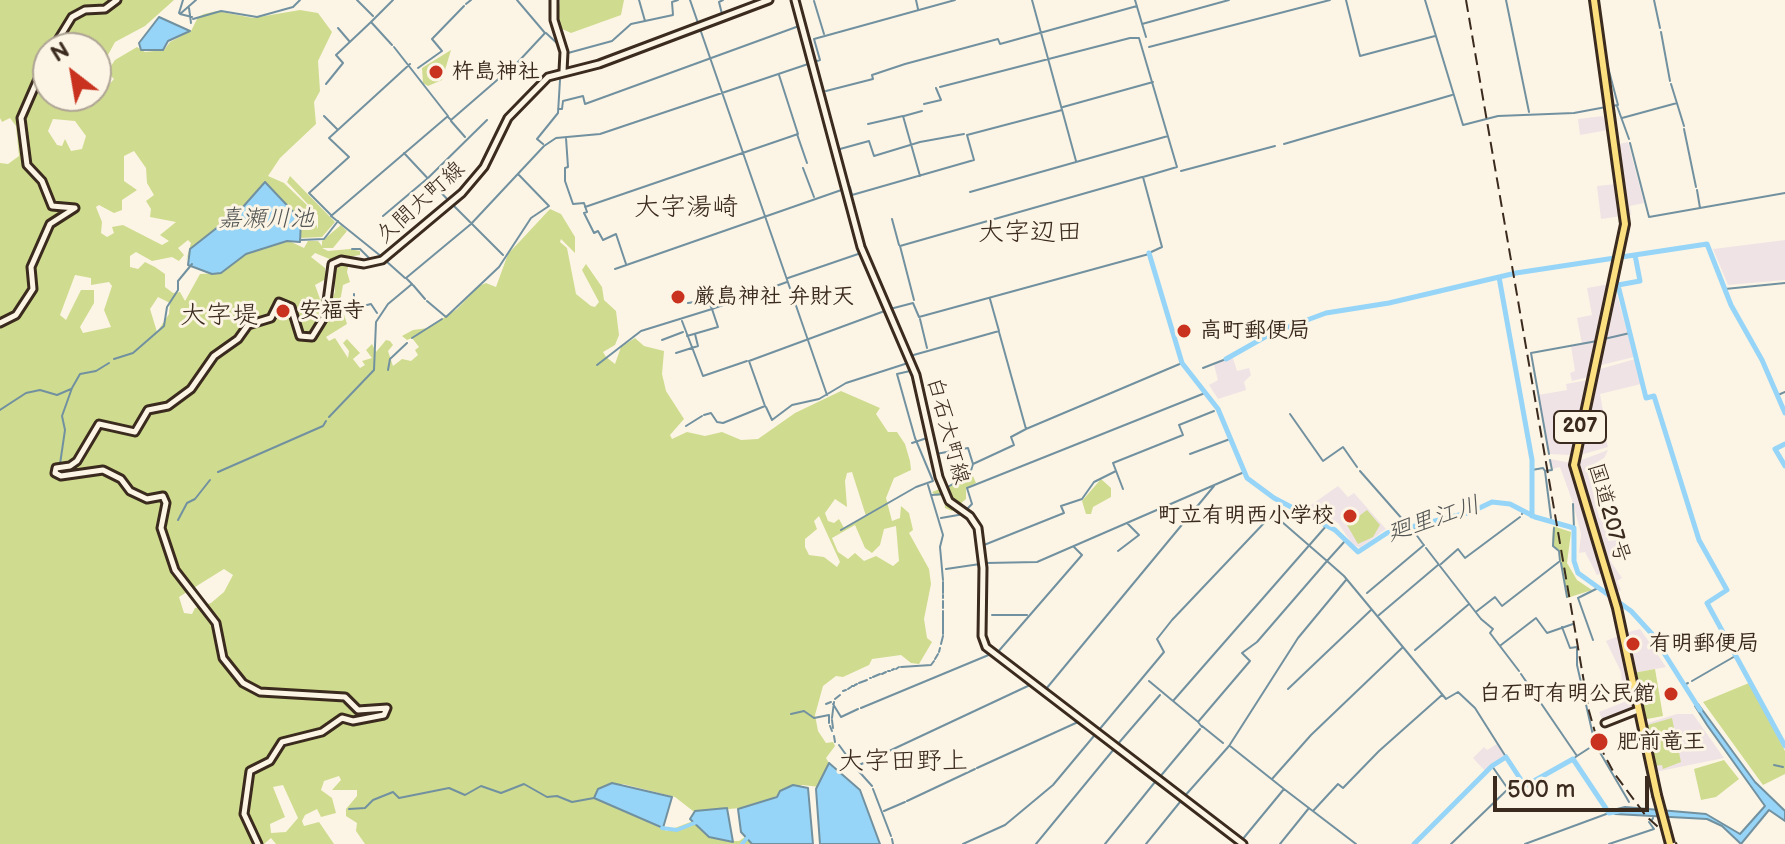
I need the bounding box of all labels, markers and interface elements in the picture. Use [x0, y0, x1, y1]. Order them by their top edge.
north arrow [32, 32, 112, 112]
text: N [46, 37, 74, 69]
place label: 杵島神社 [452, 59, 540, 85]
marker: 杵島神社 [427, 63, 445, 81]
street label: 久間大町線 [371, 156, 471, 250]
district label: 大字湯崎 [634, 192, 738, 224]
water label: 嘉瀬川池 [218, 206, 314, 234]
district label: 大字辺田 [978, 217, 1082, 249]
place label: 厳島神社 弁財天 [694, 284, 854, 310]
marker: 厳島神社 弁財天 [669, 288, 687, 306]
place label: 安福寺 [299, 298, 365, 324]
district label: 大字堤 [180, 300, 258, 332]
marker: 安福寺 [274, 302, 292, 320]
place label: 高町郵便局 [1200, 318, 1310, 344]
marker: 高町郵便局 [1175, 322, 1193, 340]
street label: 白石大町線 [920, 374, 974, 488]
road number: 207 [1554, 411, 1606, 443]
street label: 国道207号 [1581, 460, 1635, 566]
water label: 廻里江川 [1384, 491, 1484, 549]
place label: 町立有明西小学校 [1158, 503, 1334, 529]
marker: 町立有明西小学校 [1341, 507, 1359, 525]
place label: 有明郵便局 [1649, 631, 1759, 657]
marker: 有明郵便局 [1624, 635, 1642, 653]
place label: 白石町有明公民館 [1479, 681, 1655, 707]
marker: 白石町有明公民館 [1662, 685, 1680, 703]
place label: 肥前竜王 [1617, 729, 1705, 755]
marker: 肥前竜王 [1588, 731, 1610, 753]
district label: 大字田野上 [838, 746, 968, 778]
scale bar [1497, 760, 1653, 810]
text: 500 m [1507, 775, 1575, 804]

